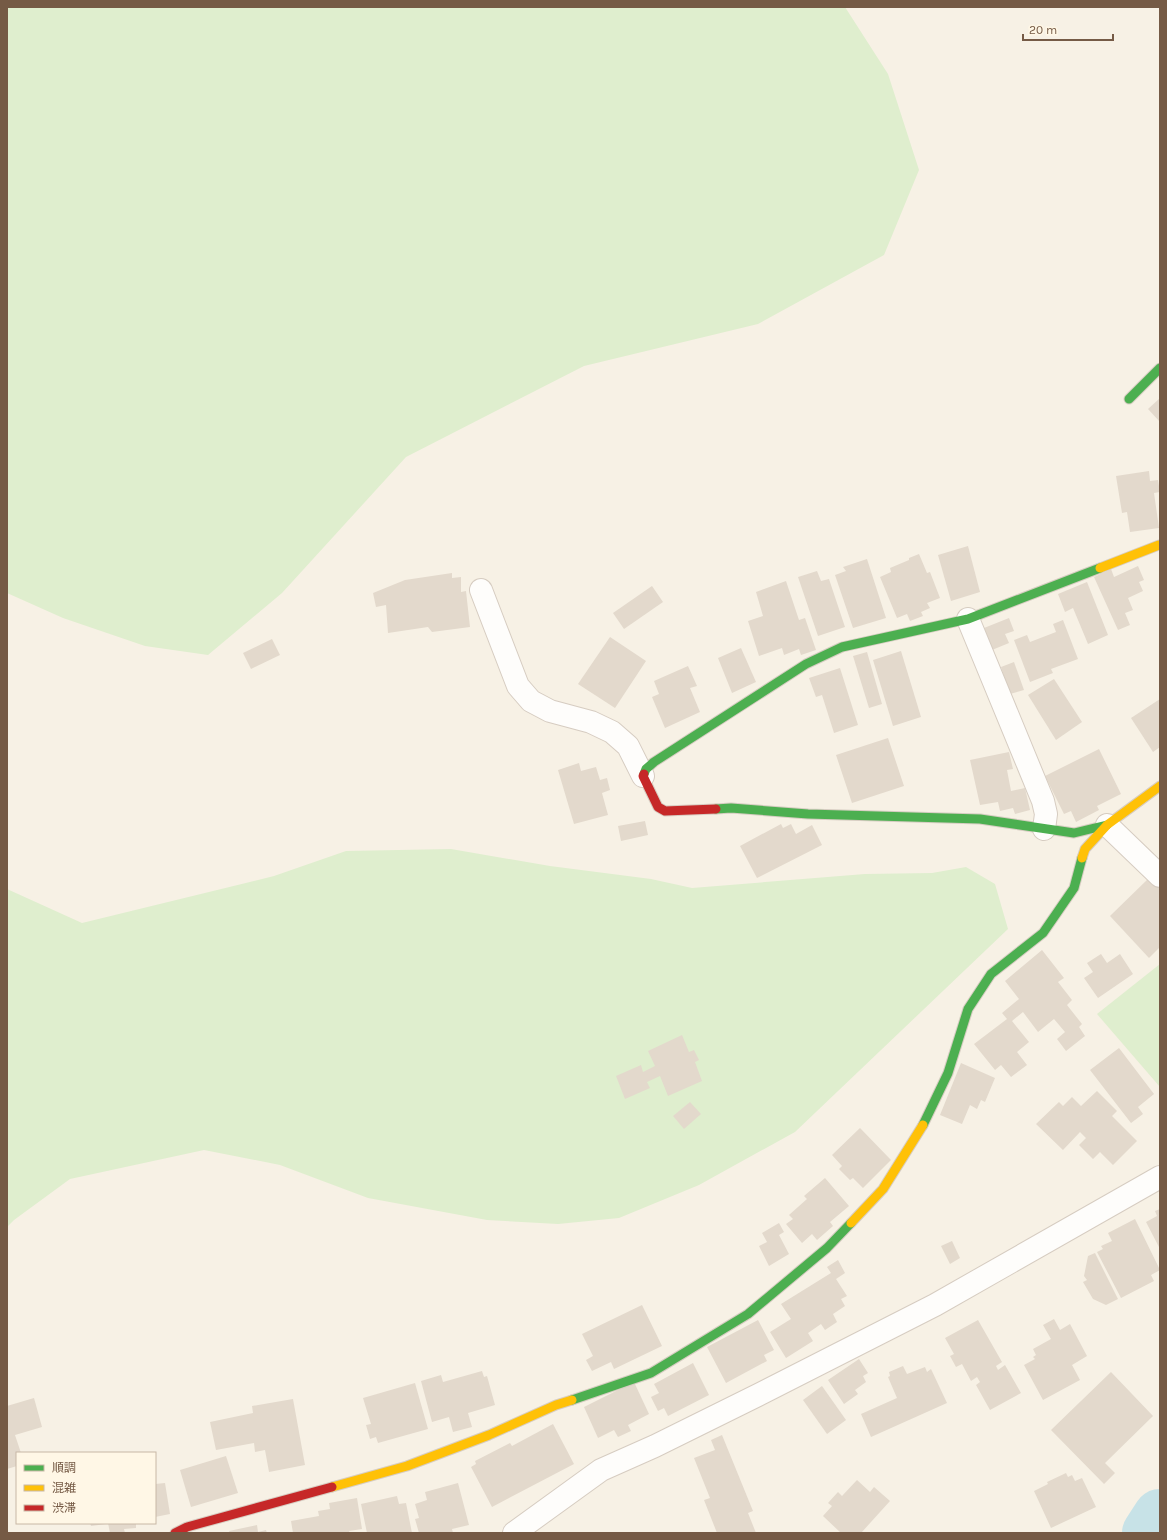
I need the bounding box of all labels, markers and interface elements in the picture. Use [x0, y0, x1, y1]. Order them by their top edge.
scale bar [1023, 16, 1113, 42]
text: 20 m [1029, 23, 1057, 37]
legend [16, 1452, 156, 1524]
text: 順調 [52, 1461, 76, 1475]
text: 混雑 [52, 1481, 76, 1495]
text: 渋滞 [52, 1501, 76, 1515]

